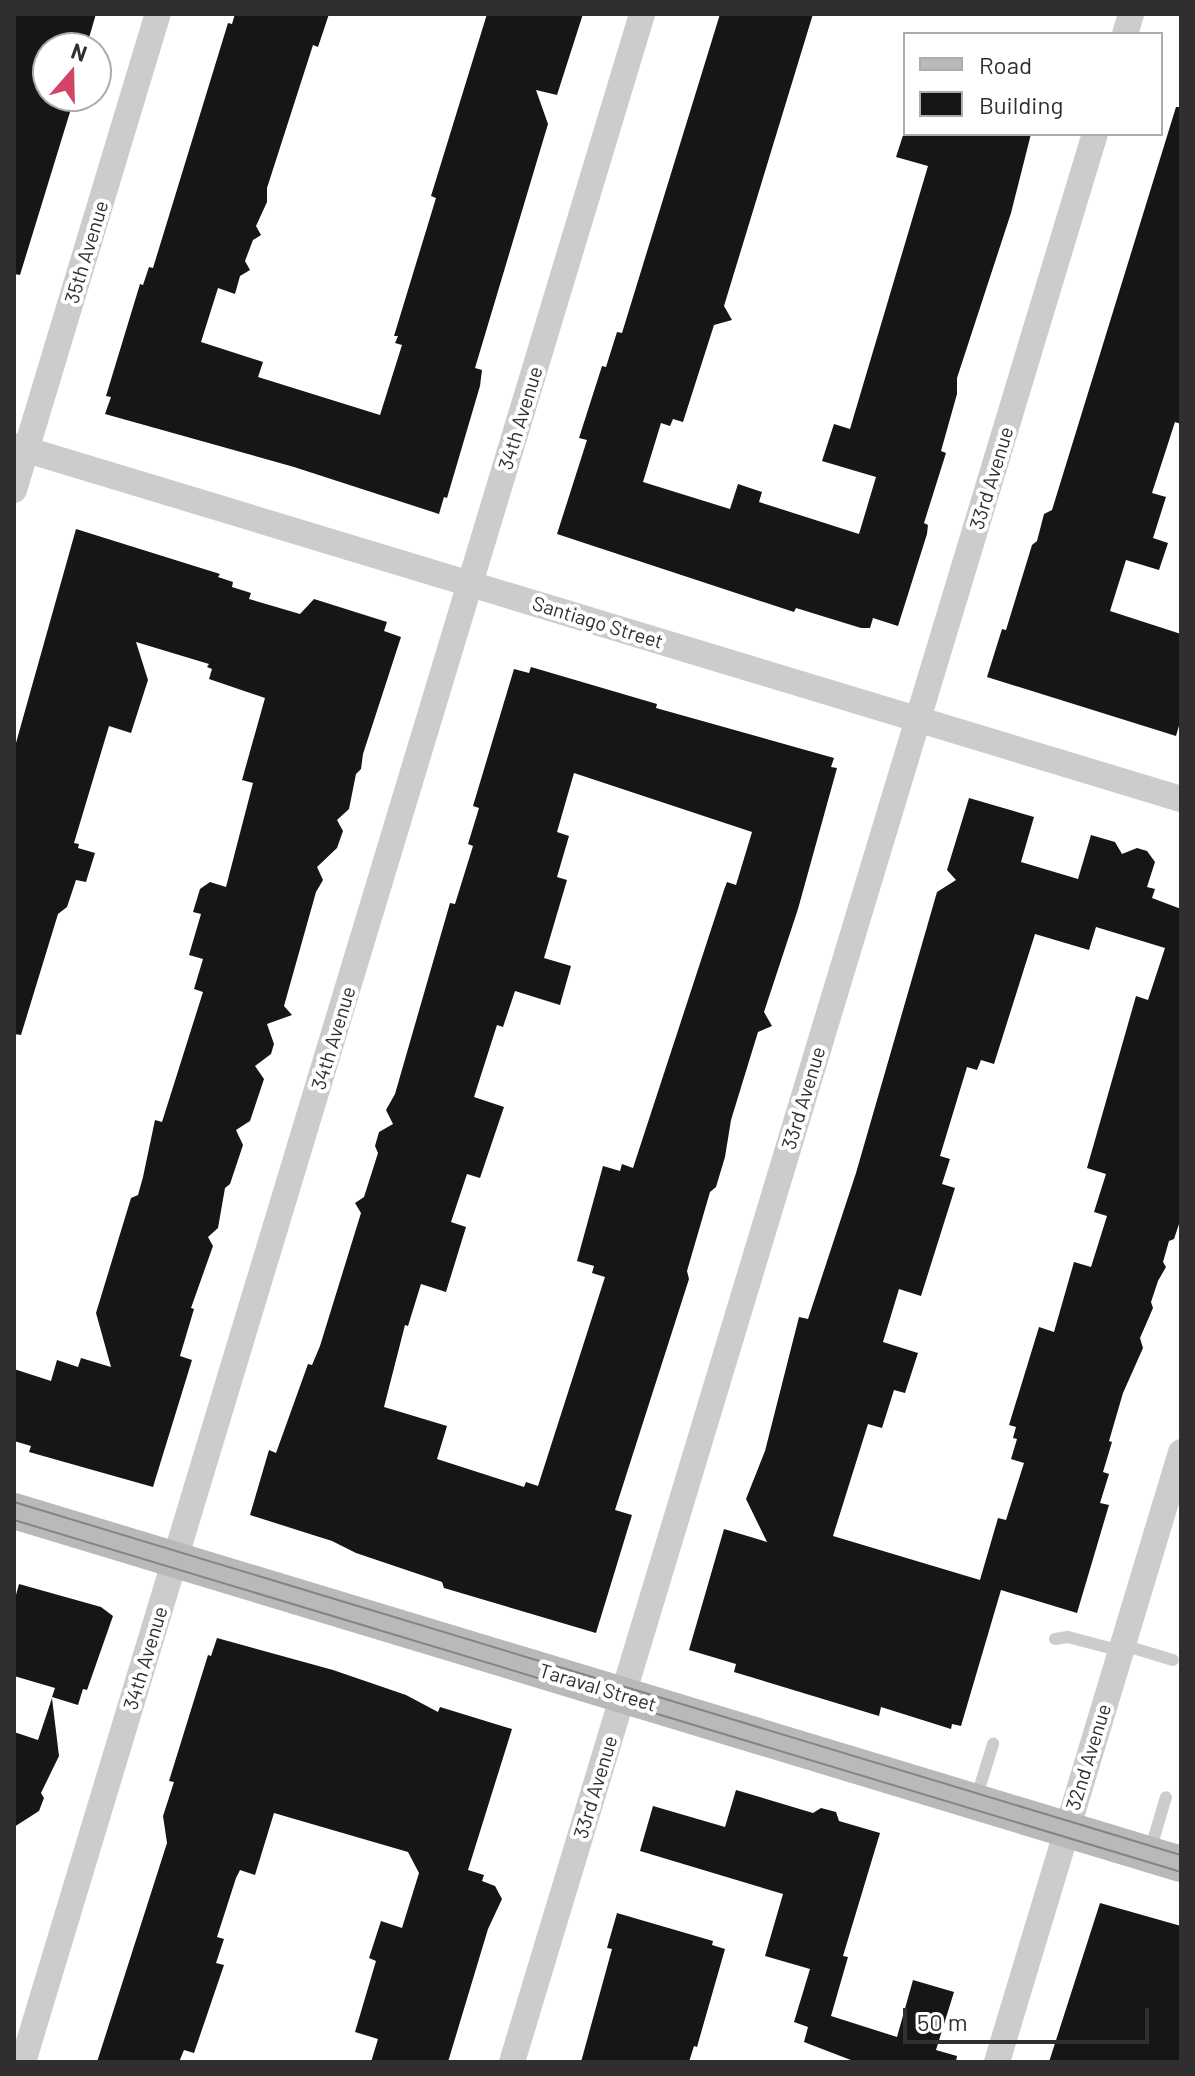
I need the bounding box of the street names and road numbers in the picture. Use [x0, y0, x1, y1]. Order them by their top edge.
street label: 35th Avenue [59, 198, 113, 306]
street label: 34th Avenue [493, 363, 547, 473]
street label: 33rd Avenue [964, 424, 1018, 532]
street label: Santiago Street [530, 591, 666, 653]
street label: 34th Avenue [306, 983, 360, 1093]
street label: 33rd Avenue [776, 1044, 830, 1152]
street label: 34th Avenue [118, 1603, 172, 1713]
street label: Taraval Street [536, 1658, 660, 1716]
street label: 32nd Avenue [1060, 1701, 1116, 1813]
street label: 33rd Avenue [568, 1733, 622, 1841]

